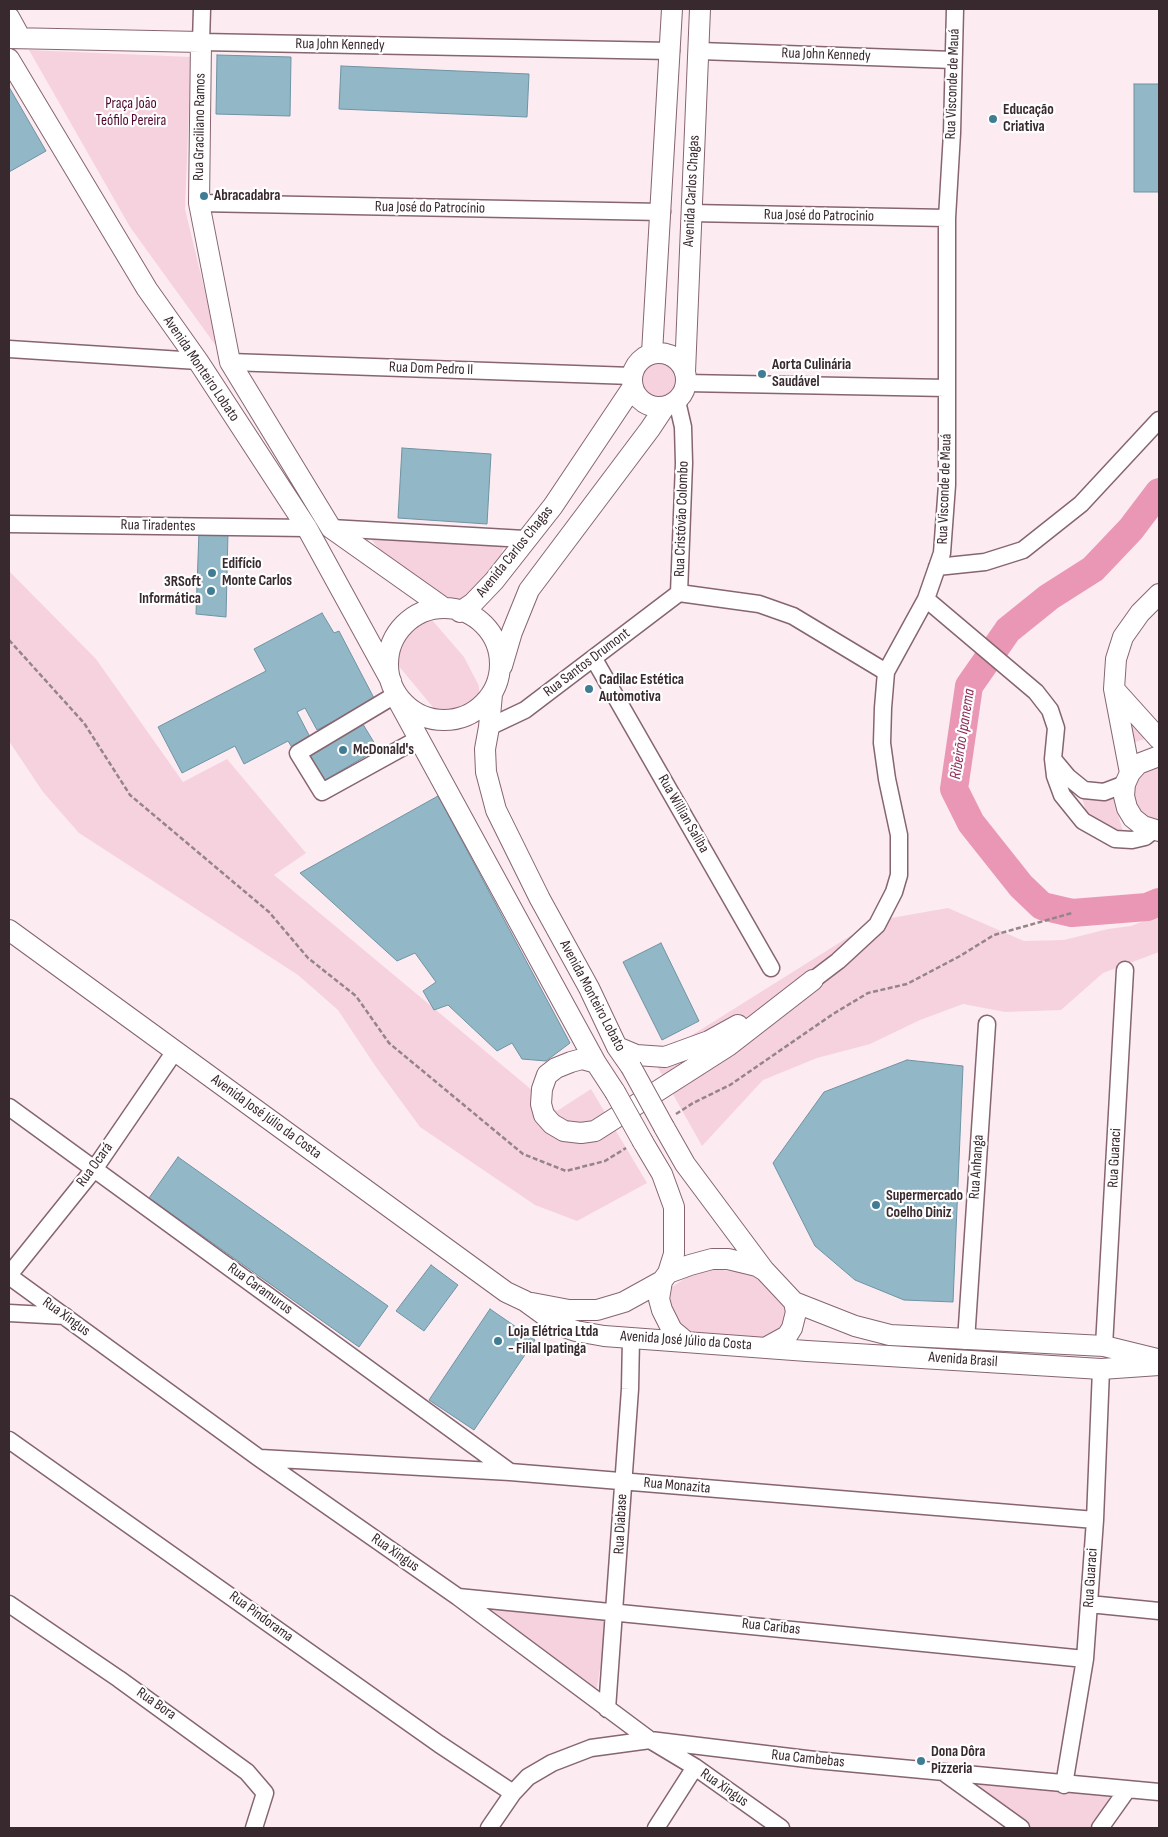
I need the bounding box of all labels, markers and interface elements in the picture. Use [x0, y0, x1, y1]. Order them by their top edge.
street label: Rua Visconde de Mauá [942, 28, 964, 140]
street label: Rua John Kennedy [295, 35, 385, 55]
street label: Rua John Kennedy [781, 44, 871, 66]
street label: Rua Graciliano Ramos [190, 73, 210, 181]
park label: Praça João Teófilo Pereira [96, 95, 166, 130]
place label: Educação Criativa [1003, 101, 1054, 136]
marker: Educação Criativa [987, 113, 999, 125]
street label: Avenida Carlos Chagas [680, 135, 704, 247]
place label: Abracadabra [214, 187, 280, 205]
marker: Abracadabra [198, 190, 210, 202]
street label: Rua José do Patrocínio [375, 198, 485, 218]
street label: Rua José do Patrocinio [764, 206, 874, 226]
street label: Avenida Monteiro Lobato [159, 313, 243, 425]
place label: Aorta Culinária Saudável [772, 356, 851, 391]
street label: Rua Dom Pedro II [389, 359, 473, 379]
marker: Aorta Culinária Saudável [756, 368, 768, 380]
street label: Rua Visconde de Mauá [934, 433, 956, 545]
street label: Rua Cristóvão Colombo [671, 461, 693, 577]
street label: Avenida Carlos Chagas [473, 503, 557, 601]
street label: Rua Tiradentes [120, 516, 196, 536]
place label: Edifício Monte Carlos [222, 555, 292, 590]
marker: Edifício Monte Carlos [206, 567, 218, 579]
place label: 3RSoft Informática [139, 573, 201, 608]
marker: 3RSoft Informática [205, 585, 217, 597]
street label: Rua Santos Drumont [540, 625, 634, 701]
place label: Cadilac Estética Automotiva [599, 671, 684, 706]
marker: Cadilac Estética Automotiva [583, 683, 595, 695]
water label: Ribeirão Ipanema [946, 687, 980, 781]
place label: McDonald's [353, 741, 414, 759]
marker: McDonald's [337, 744, 349, 756]
street label: Rua Willian Saliba [653, 772, 713, 856]
street label: Avenida Monteiro Lobato [555, 937, 629, 1055]
street label: Avenida José Júlio da Costa [207, 1071, 325, 1163]
street label: Rua Guaraci [1104, 1128, 1126, 1188]
street label: Rua Anhanga [966, 1134, 988, 1200]
street label: Rua Ocará [73, 1139, 117, 1191]
place label: Supermercado Coelho Diniz [886, 1187, 963, 1222]
marker: Supermercado Coelho Diniz [870, 1199, 882, 1211]
street label: Rua Caramurus [224, 1259, 296, 1319]
street label: Rua Xingus [39, 1294, 93, 1340]
place label: Loja Elétrica Ltda - Filial Ipatinga [508, 1323, 598, 1358]
street label: Avenida José Júlio da Costa [620, 1327, 752, 1355]
marker: Loja Elétrica Ltda - Filial Ipatinga [492, 1335, 504, 1347]
street label: Avenida Brasil [928, 1349, 998, 1371]
street label: Rua Monazita [643, 1474, 711, 1498]
street label: Rua Diabase [610, 1493, 632, 1555]
street label: Rua Xingus [367, 1530, 423, 1576]
street label: Rua Guaraci [1080, 1548, 1102, 1608]
street label: Rua Pindorama [226, 1588, 296, 1646]
street label: Rua Caribas [741, 1615, 801, 1639]
street label: Rua Bora [133, 1684, 179, 1724]
place label: Dona Dôra Pizzeria [931, 1743, 985, 1778]
street label: Rua Cambebas [771, 1746, 845, 1772]
marker: Dona Dôra Pizzeria [915, 1755, 927, 1767]
street label: Rua Xingus [696, 1765, 752, 1811]

